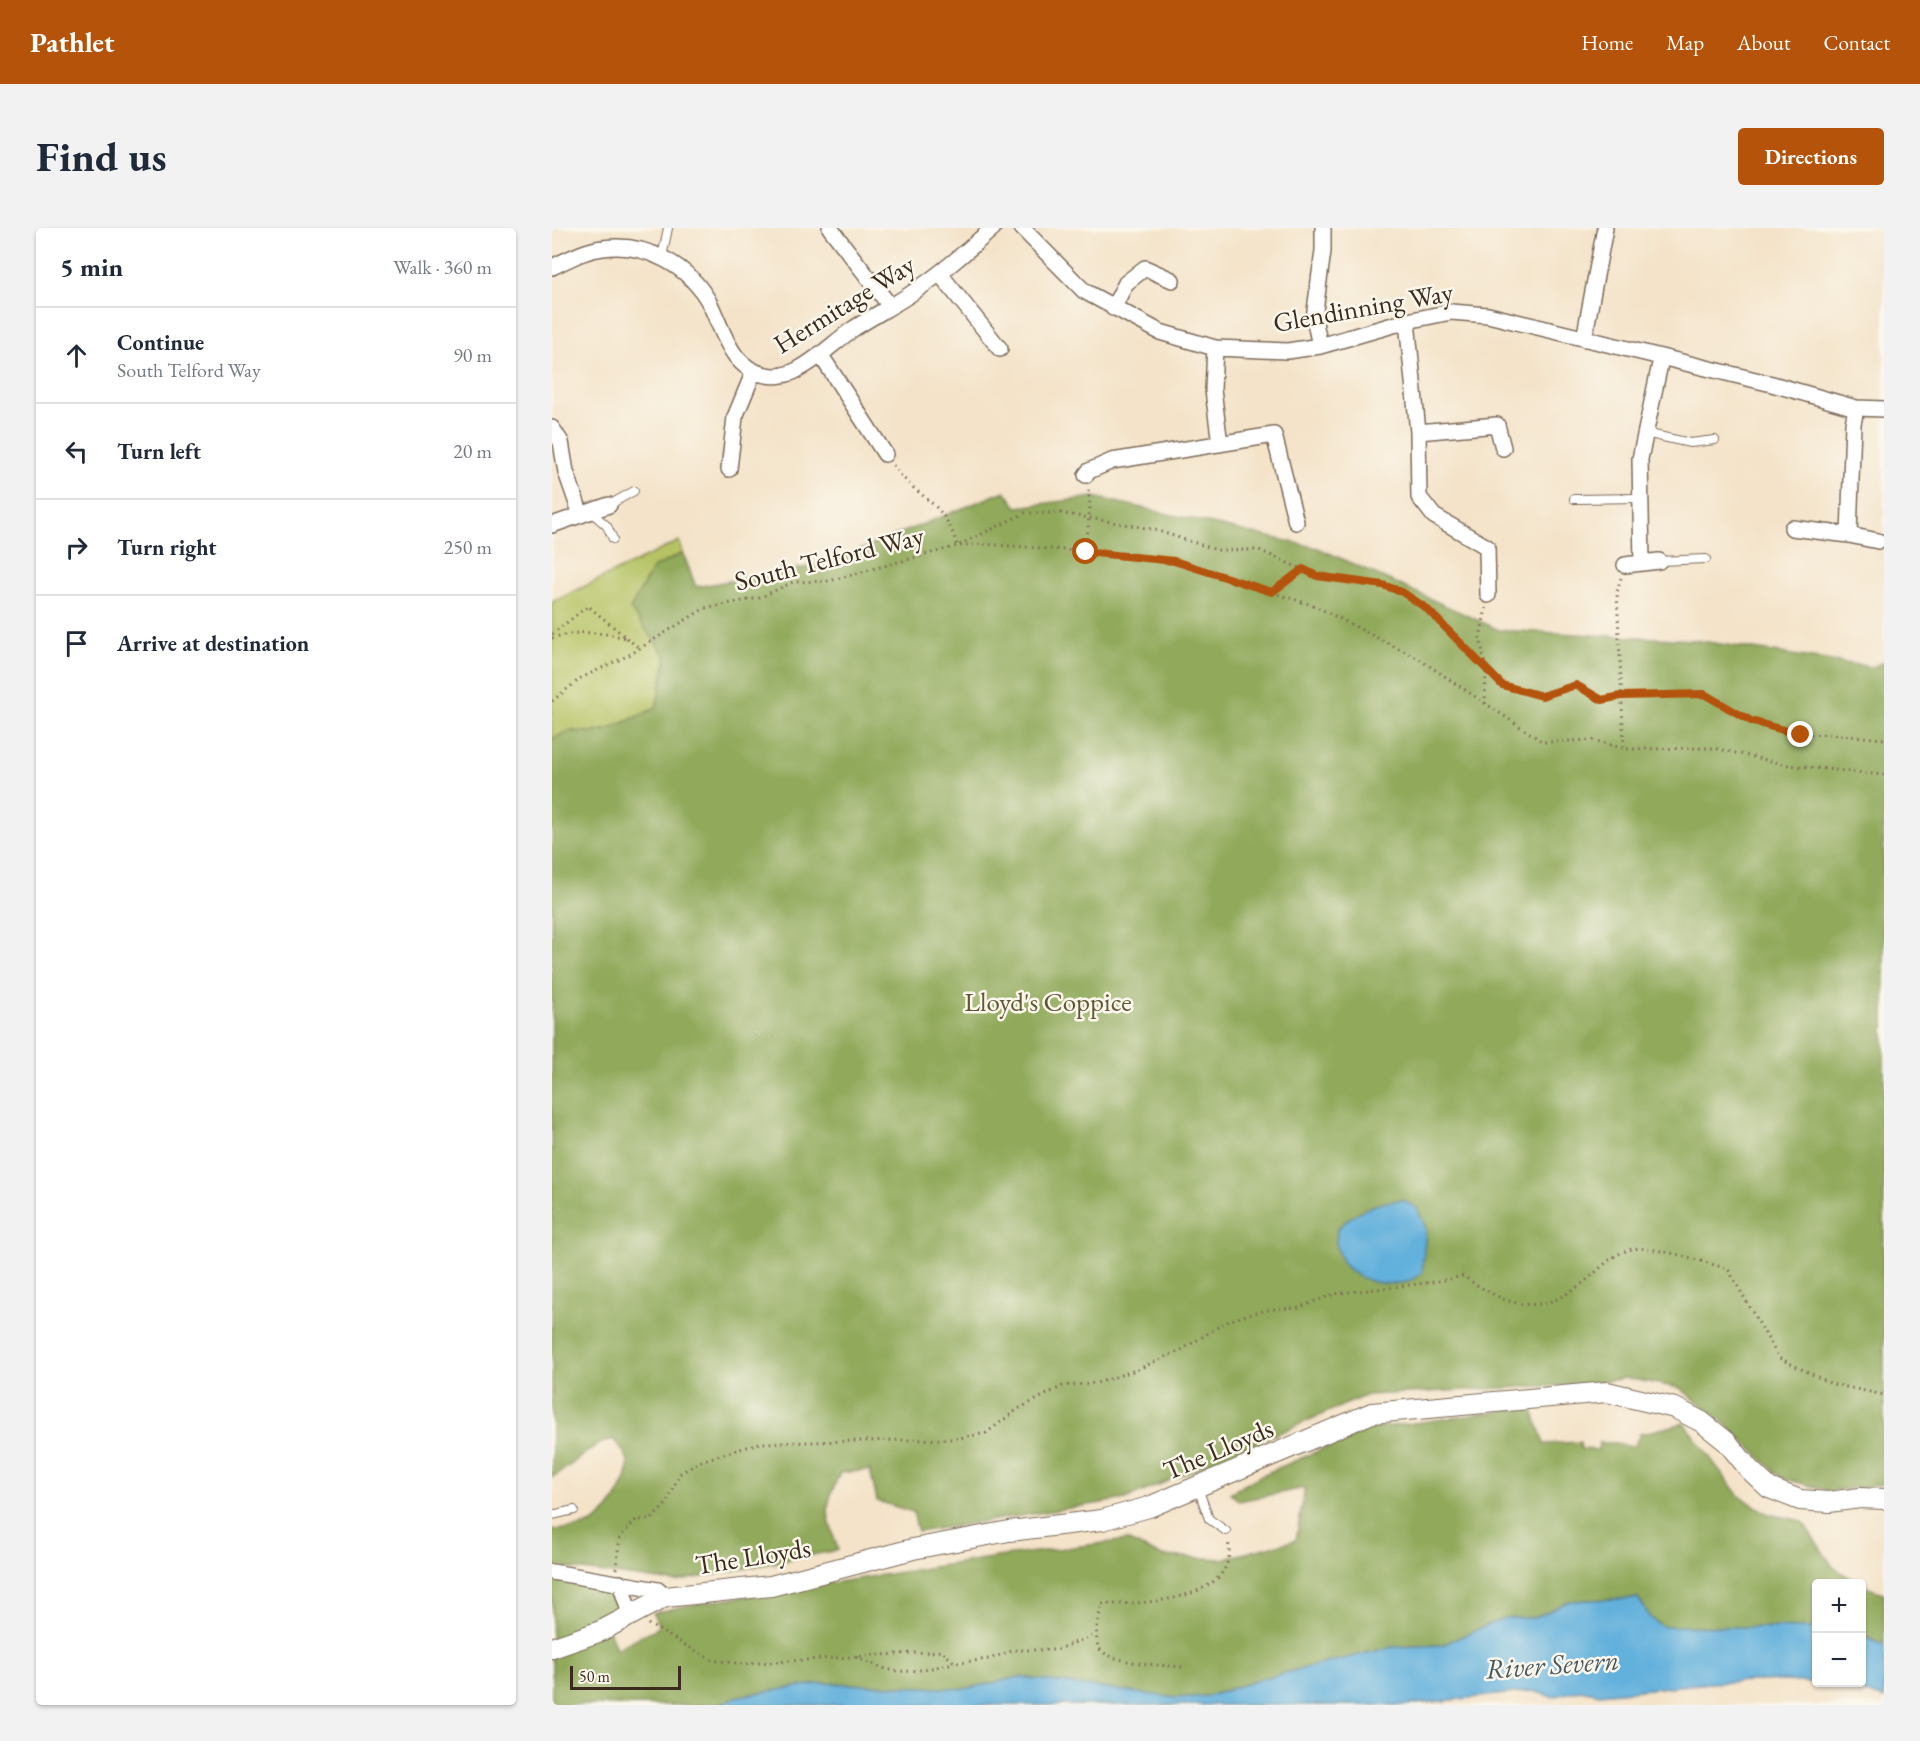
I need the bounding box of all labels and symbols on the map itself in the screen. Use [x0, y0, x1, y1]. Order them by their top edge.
street label: Hermitage Way [767, 247, 921, 361]
street label: Glendinning Way [1270, 274, 1456, 340]
street label: South Telford Way [731, 518, 927, 598]
route start [1072, 538, 1098, 564]
route end [1787, 721, 1813, 747]
park label: Lloyd's Coppice [964, 984, 1132, 1019]
street label: The Lloyds [1158, 1410, 1278, 1488]
street label: The Lloyds [693, 1530, 813, 1582]
water label: River Severn [1484, 1641, 1620, 1687]
scale bar [570, 1663, 681, 1690]

